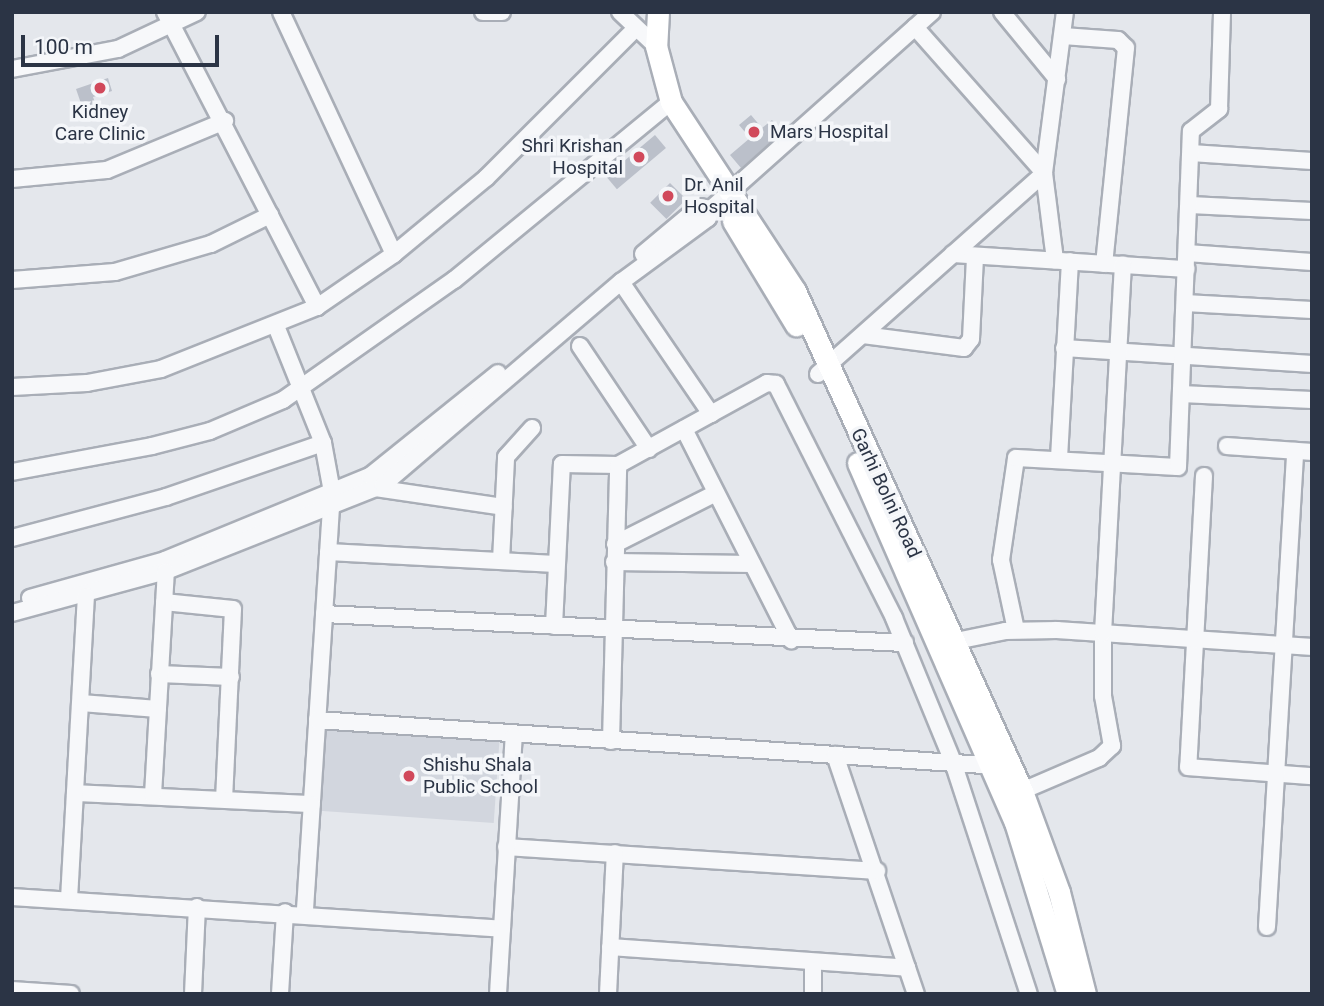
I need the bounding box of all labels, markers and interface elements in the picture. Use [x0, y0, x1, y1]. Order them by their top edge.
scale bar [24, 21, 222, 65]
text: 100 m [34, 35, 93, 59]
marker: Kidney Care Clinic [90, 78, 110, 98]
place label: Kidney Care Clinic [55, 101, 145, 145]
place label: Mars Hospital [770, 121, 889, 143]
marker: Mars Hospital [744, 122, 764, 142]
place label: Shri Krishan Hospital [521, 135, 623, 179]
marker: Shri Krishan Hospital [629, 147, 649, 167]
place label: Dr. Anil Hospital [684, 174, 755, 218]
marker: Dr. Anil Hospital [658, 186, 678, 206]
street label: Garhi Bolni Road [846, 425, 926, 561]
place label: Shishu Shala Public School [423, 754, 538, 798]
marker: Shishu Shala Public School [401, 768, 417, 784]

